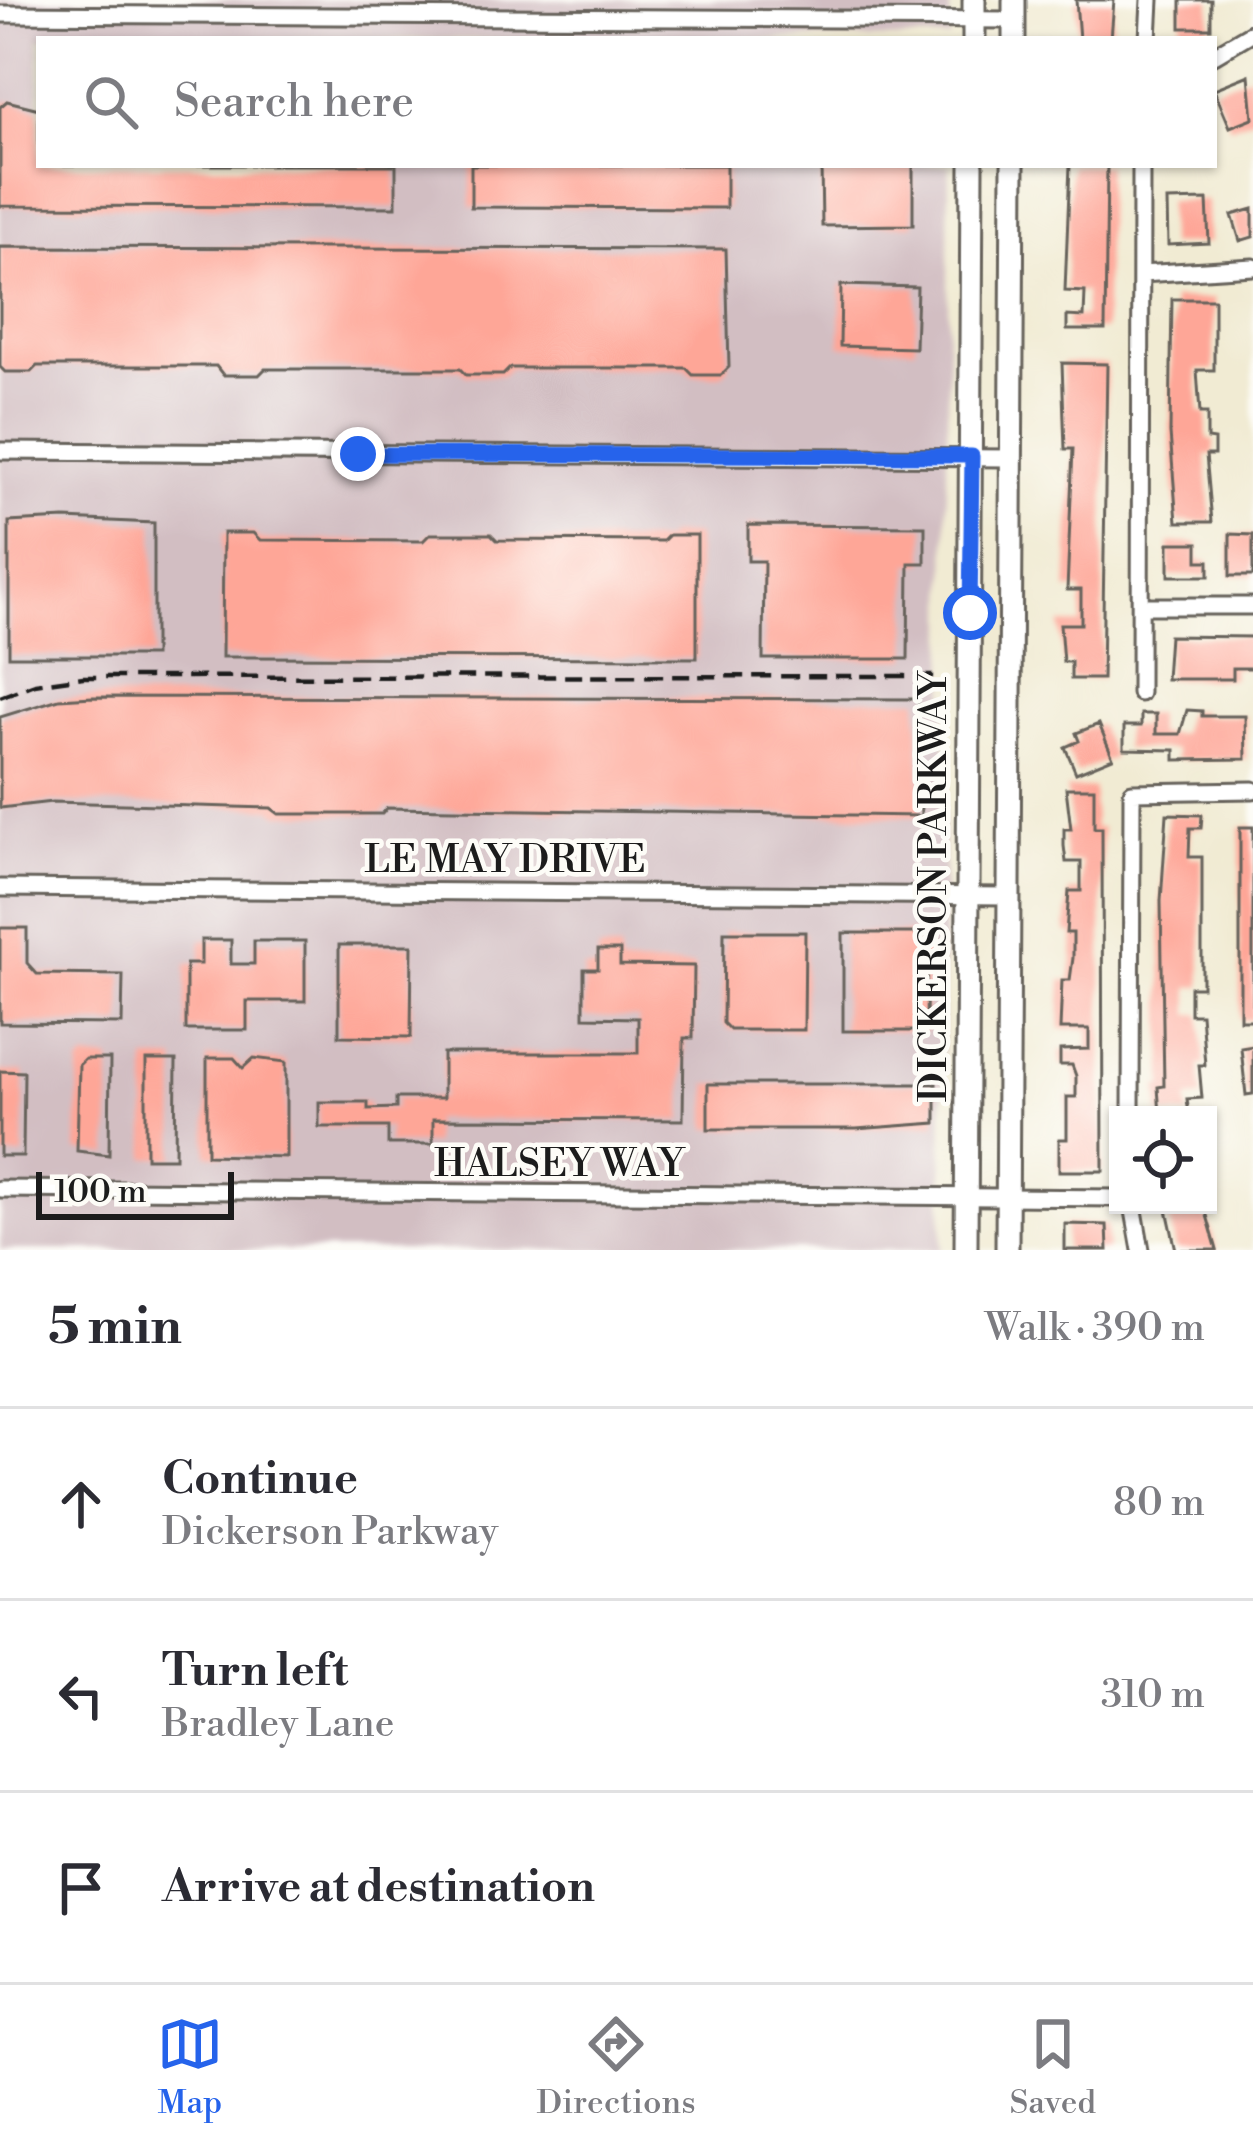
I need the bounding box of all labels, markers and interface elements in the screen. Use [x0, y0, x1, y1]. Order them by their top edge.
search box [36, 36, 1217, 168]
icon: search [78, 69, 144, 135]
text: Search here [174, 74, 414, 131]
route end [331, 427, 385, 481]
route start [943, 586, 997, 640]
street label: DICKERSON PARKWAY [910, 669, 959, 1102]
street label: LE MAY DRIVE [364, 836, 646, 885]
map controls [1109, 1106, 1217, 1214]
button: locate [1109, 1106, 1217, 1214]
street label: HALSEY WAY [434, 1140, 686, 1189]
scale bar [36, 1166, 234, 1219]
text: 100 m [54, 1172, 147, 1213]
text: 5 min [48, 1296, 182, 1360]
text: Walk · 390 m [985, 1304, 1205, 1353]
text: Continue [162, 1451, 358, 1508]
icon: ahead [48, 1471, 114, 1537]
text: 80 m [1113, 1479, 1205, 1528]
text: Dickerson Parkway [162, 1508, 498, 1557]
text: Turn left [162, 1643, 348, 1700]
icon: left [48, 1663, 114, 1729]
text: 310 m [1101, 1671, 1205, 1720]
text: Bradley Lane [162, 1700, 395, 1749]
icon: arrive [48, 1855, 114, 1921]
text: Arrive at destination [162, 1859, 595, 1916]
tab: Map [157, 2011, 223, 2124]
tab: Directions [537, 2011, 696, 2124]
tab: Saved [1009, 2011, 1096, 2124]

